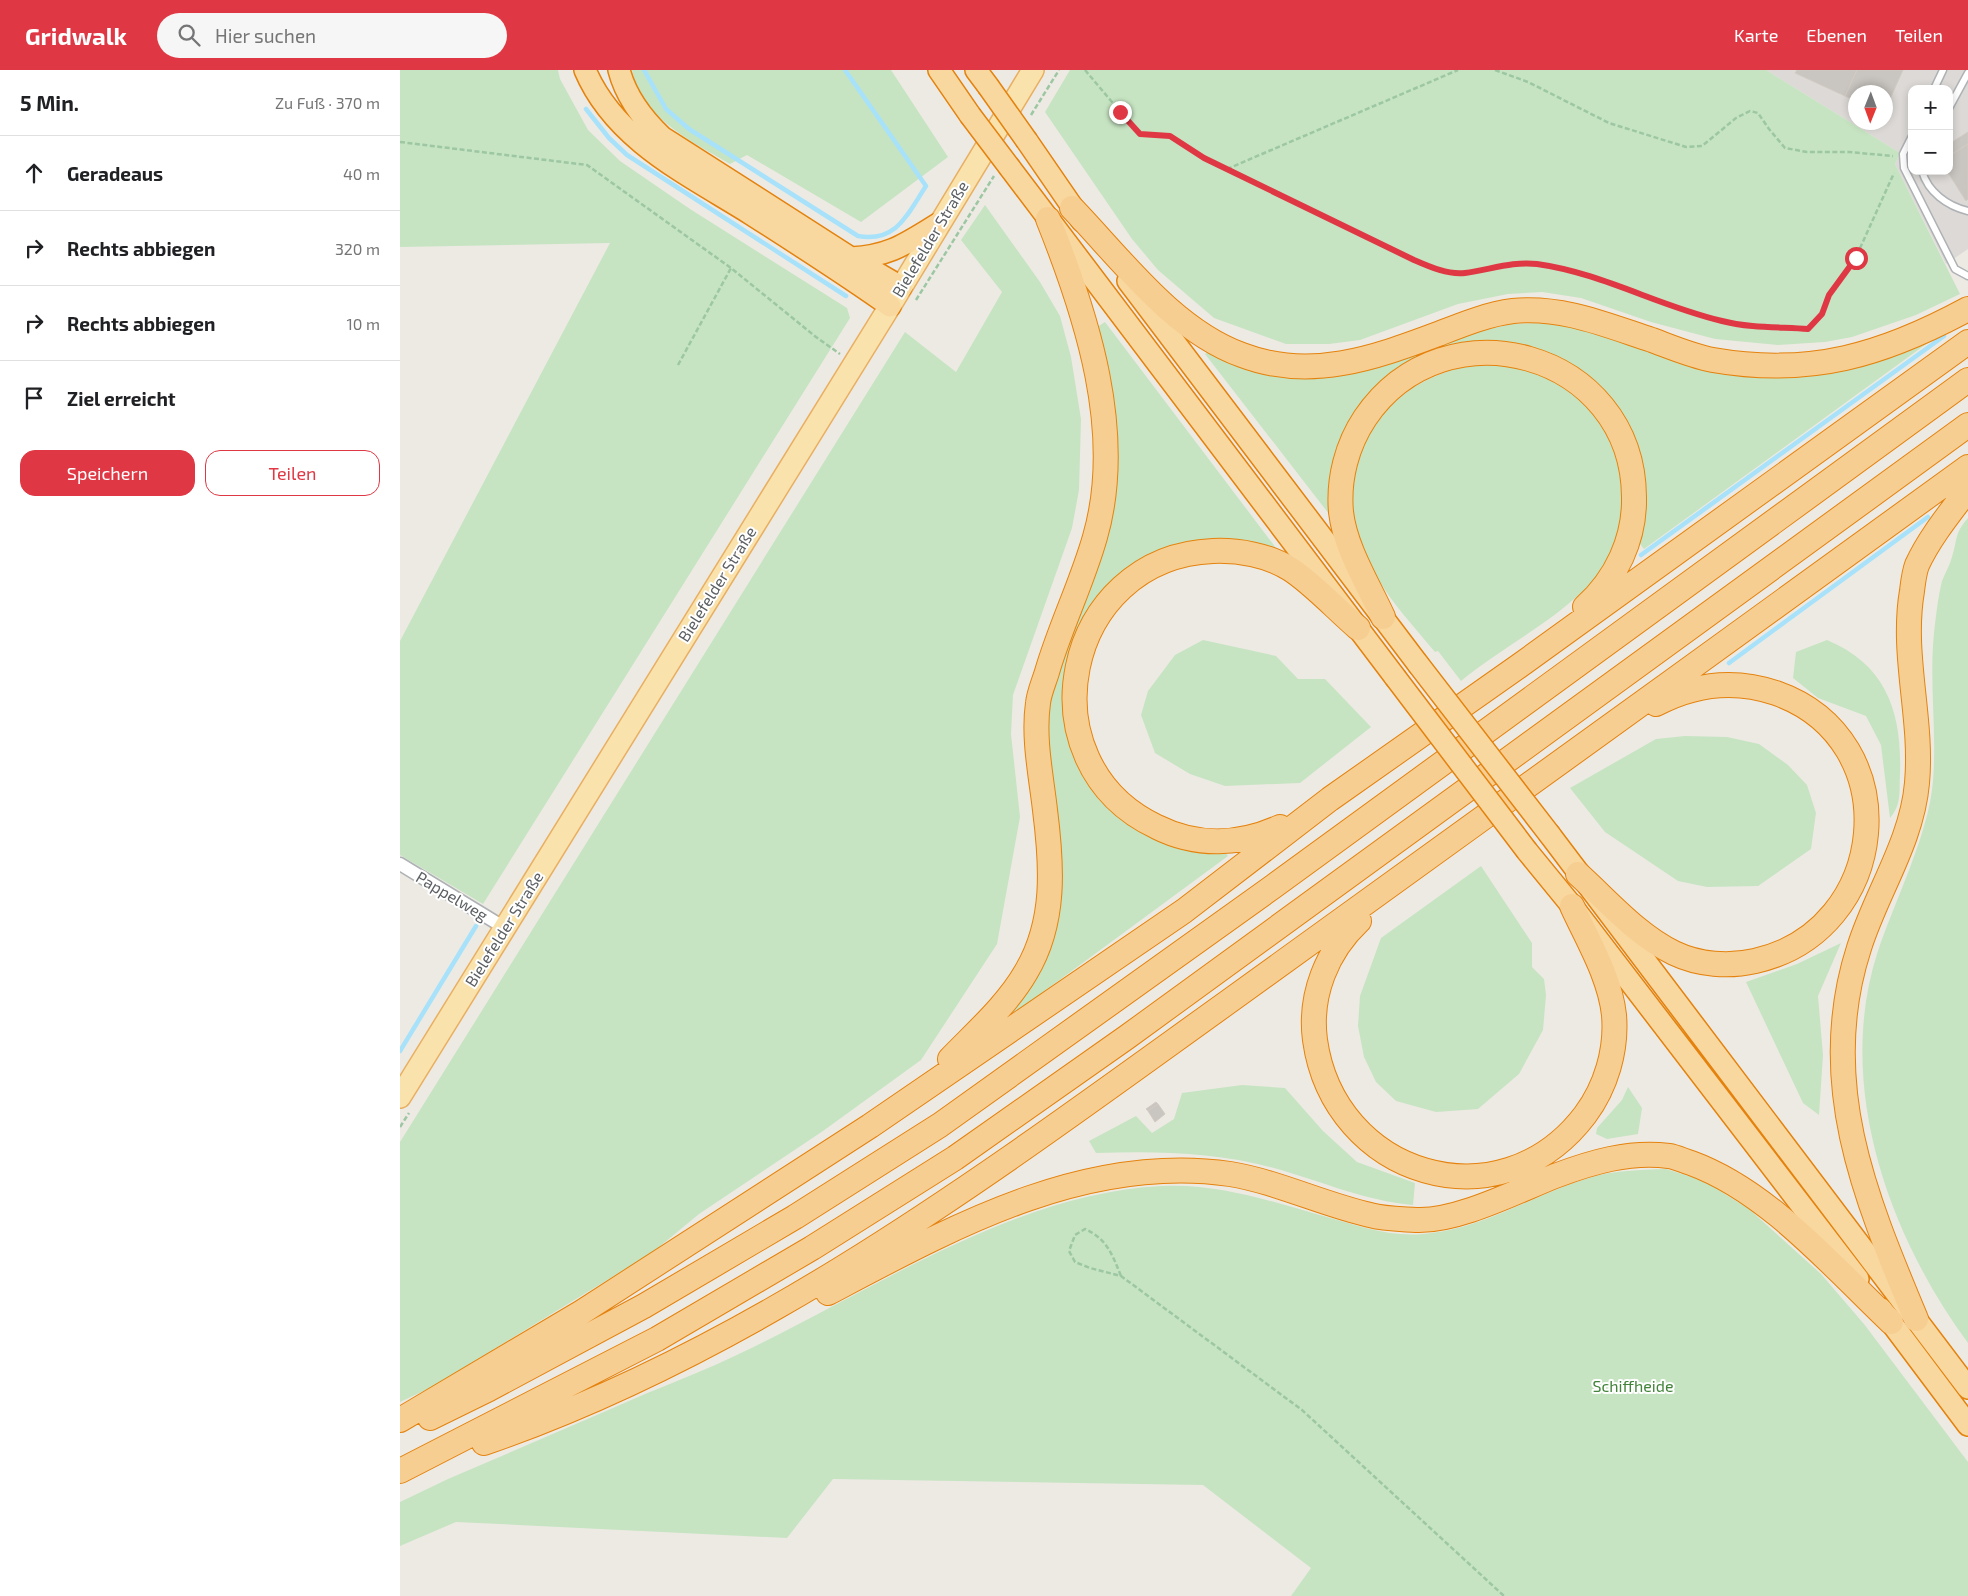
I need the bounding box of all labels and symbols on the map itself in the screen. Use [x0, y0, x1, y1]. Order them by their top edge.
north arrow [1848, 85, 1893, 130]
route end [1109, 101, 1132, 124]
street label: Bielefelder Straße [887, 177, 972, 300]
route start [1845, 247, 1868, 270]
street label: Bielefelder Straße [674, 523, 760, 645]
street label: Pappelweg [413, 867, 492, 924]
street label: Bielefelder Straße [461, 868, 547, 990]
park label: Schiffheide [1592, 1376, 1674, 1395]

